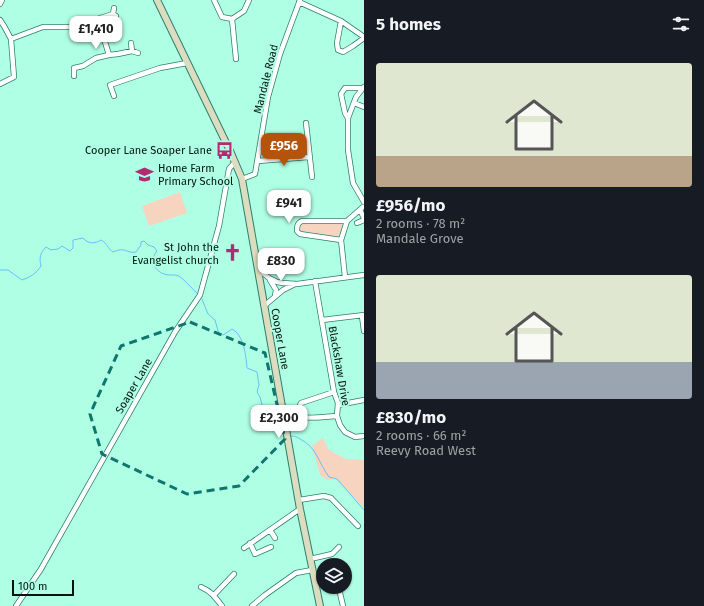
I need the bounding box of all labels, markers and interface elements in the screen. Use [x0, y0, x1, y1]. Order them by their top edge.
icon: filters [670, 13, 692, 35]
text: 5 homes [376, 14, 441, 35]
pin: £1,410 [63, 16, 129, 50]
text: £1,410 [78, 21, 114, 36]
street label: Mandale Road [251, 43, 281, 115]
icon: home [498, 89, 570, 161]
pin: £956 [260, 133, 308, 167]
text: £956 [270, 138, 298, 153]
bus stop icon: Cooper Lane Soaper Lane [215, 140, 235, 160]
place label: Cooper Lane Soaper Lane [85, 144, 212, 157]
place label: Home Farm Primary School [158, 162, 233, 188]
school or university icon: Home Farm Primary School [135, 164, 155, 184]
pin: £941 [265, 190, 313, 224]
text: £941 [276, 195, 302, 210]
text: £956/mo [376, 195, 445, 216]
text: 2 rooms · 78 m² [376, 216, 465, 231]
text: Mandale Grove [376, 231, 464, 246]
place label: St John the Evangelist church [132, 241, 219, 267]
church icon: St John the Evangelist church [222, 243, 242, 263]
pin: £830 [257, 248, 305, 282]
text: £830 [267, 253, 295, 268]
icon: home [498, 301, 570, 373]
street label: Cooper Lane [268, 307, 292, 371]
street label: Blackshaw Drive [326, 325, 352, 407]
street label: Soaper Lane [113, 356, 155, 416]
pin: £2,300 [246, 405, 312, 439]
text: £830/mo [376, 407, 446, 428]
text: £2,300 [259, 410, 299, 425]
text: 2 rooms · 66 m² [376, 428, 467, 443]
text: Reevy Road West [376, 443, 476, 458]
map controls [316, 558, 352, 594]
button: layers [316, 558, 352, 594]
scale bar [12, 578, 74, 597]
text: 100 m [18, 580, 47, 593]

